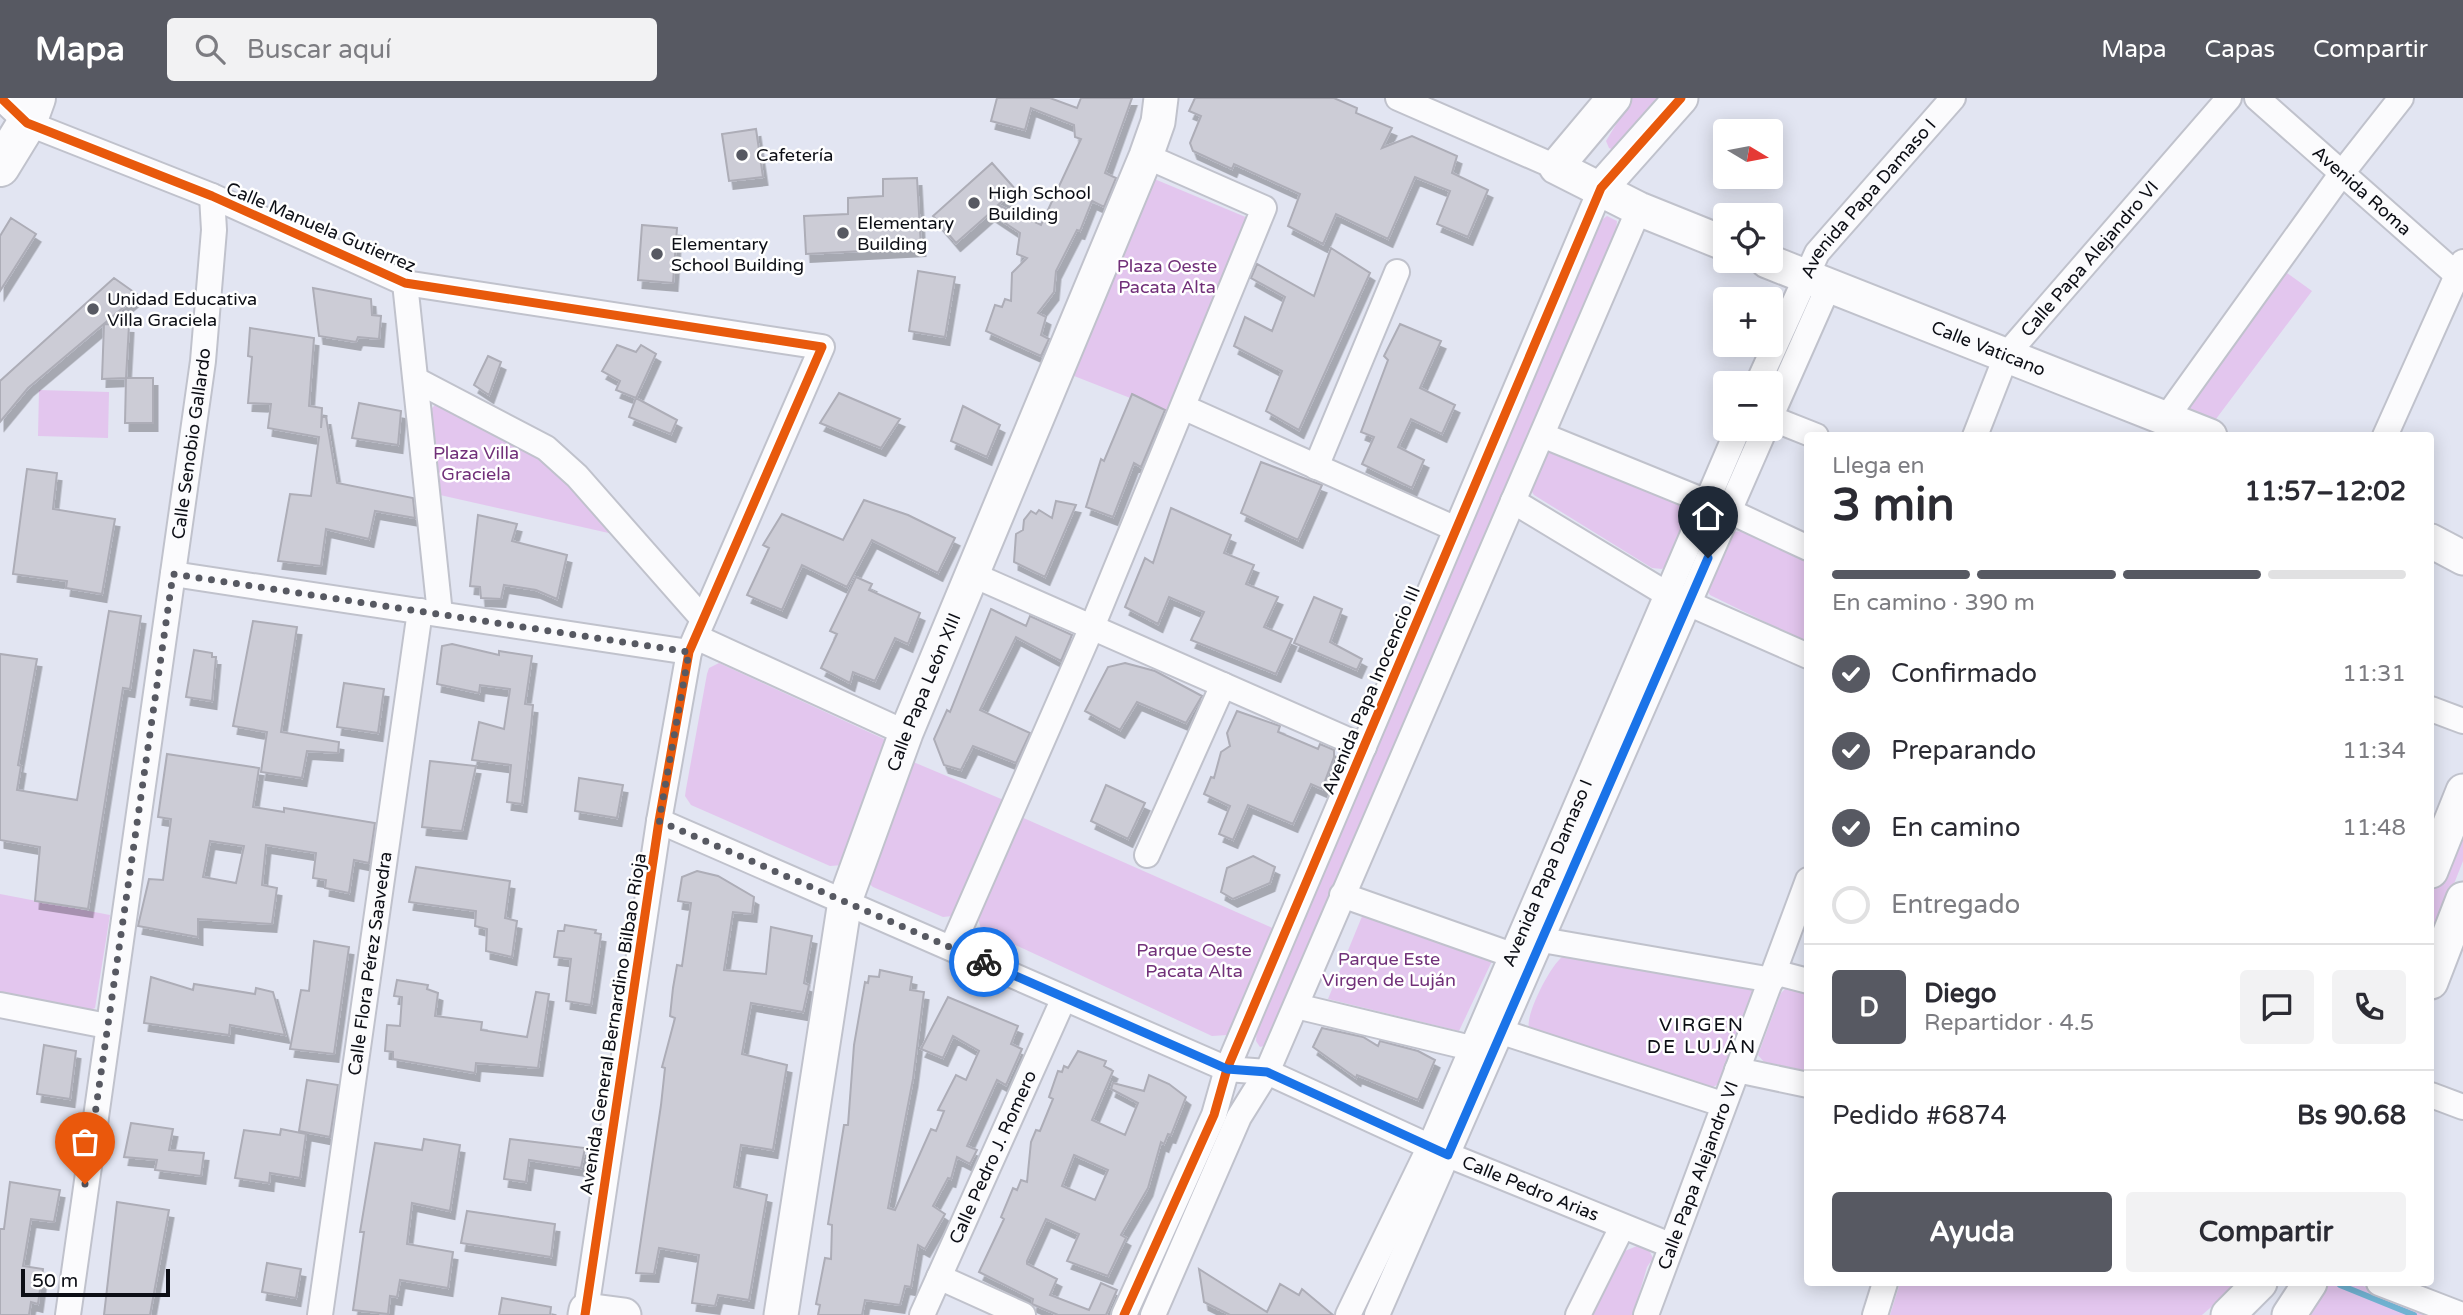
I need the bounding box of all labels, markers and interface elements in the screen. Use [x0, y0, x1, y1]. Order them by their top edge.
search box [167, 18, 657, 81]
text: Mapa [35, 30, 125, 69]
icon: search [191, 30, 229, 68]
text: Buscar aquí [247, 34, 391, 65]
text: Mapa [2101, 35, 2167, 64]
text: Capas [2205, 35, 2275, 64]
text: Compartir [2313, 35, 2428, 64]
street label: Avenida Papa Damaso I [1796, 114, 1941, 282]
north arrow [1713, 119, 1783, 189]
map controls [1713, 119, 1783, 441]
street label: Avenida Roma [2308, 141, 2416, 240]
place label: Cafetería [756, 144, 833, 166]
marker: Cafetería [734, 147, 750, 163]
street label: Calle Papa Alejandro VI [2016, 176, 2163, 341]
street label: Calle Manuela Gutierrez [223, 177, 419, 277]
place label: High School Building [988, 182, 1091, 225]
marker: High School Building [966, 195, 982, 211]
button: locate [1713, 203, 1783, 273]
place label: Elementary Building [857, 212, 954, 255]
marker: Elementary Building [835, 225, 851, 241]
place label: Elementary School Building [671, 233, 804, 276]
marker: Elementary School Building [649, 246, 665, 262]
park label: Plaza Oeste Pacata Alta [1117, 255, 1217, 298]
button: + [1713, 287, 1783, 357]
place label: Unidad Educativa Villa Graciela [107, 288, 257, 331]
marker: Unidad Educativa Villa Graciela [85, 301, 101, 317]
street label: Calle Vaticano [1928, 316, 2049, 381]
street label: Calle Senobio Gallardo [167, 347, 215, 541]
button: − [1713, 371, 1783, 441]
park label: Plaza Villa Graciela [433, 442, 519, 485]
text: Llega en [1832, 452, 1924, 480]
text: 11:57–12:02 [2245, 476, 2406, 507]
text: 3 min [1832, 478, 1955, 533]
pin [1678, 486, 1738, 558]
icon: home [1689, 497, 1727, 535]
street label: Avenida Papa Inocencio III [1317, 582, 1425, 798]
text: En camino · 390 m [1832, 589, 2035, 617]
street label: Calle Papa León XIII [882, 610, 966, 775]
icon: check [1832, 655, 1870, 693]
text: Confirmado [1891, 658, 2037, 689]
text: 11:31 [2342, 660, 2406, 688]
icon: check [1832, 732, 1870, 770]
text: Preparando [1891, 735, 2036, 766]
text: 11:34 [2342, 737, 2406, 765]
street label: Avenida Papa Damaso I [1497, 776, 1597, 970]
icon: check [1832, 809, 1870, 847]
text: En camino [1891, 812, 2020, 843]
text: 11:48 [2342, 814, 2406, 842]
street label: Calle Flora Pérez Saavedra [343, 850, 397, 1077]
street label: Avenida General Bernardino Bilbao Rioja [575, 851, 651, 1197]
text: Entregado [1891, 889, 2020, 920]
courier [949, 927, 1019, 997]
park label: Parque Oeste Pacata Alta [1136, 939, 1252, 982]
icon: bike [965, 943, 1003, 981]
park label: Parque Este Virgen de Luján [1322, 948, 1456, 991]
button: chat [2240, 970, 2314, 1044]
button: phone [2332, 970, 2406, 1044]
text: Diego [1924, 978, 1997, 1009]
text: D [1859, 992, 1879, 1023]
text: Repartidor · 4.5 [1924, 1009, 2094, 1037]
district label: VIRGEN DE LUJÁN [1647, 1014, 1757, 1058]
street label: Calle Pedro J. Romero [944, 1067, 1041, 1247]
street label: Calle Papa Alejandro VI [1653, 1078, 1743, 1273]
text: Pedido #6874 [1832, 1100, 2007, 1131]
text: Bs 90.68 [2297, 1100, 2406, 1131]
pin [55, 1112, 115, 1184]
icon: bag [66, 1123, 104, 1161]
street label: Calle Pedro Arias [1459, 1151, 1602, 1226]
button: Ayuda [1832, 1192, 2112, 1272]
button: Compartir [2126, 1192, 2406, 1272]
scale bar [21, 1266, 170, 1298]
text: 50 m [32, 1270, 78, 1292]

